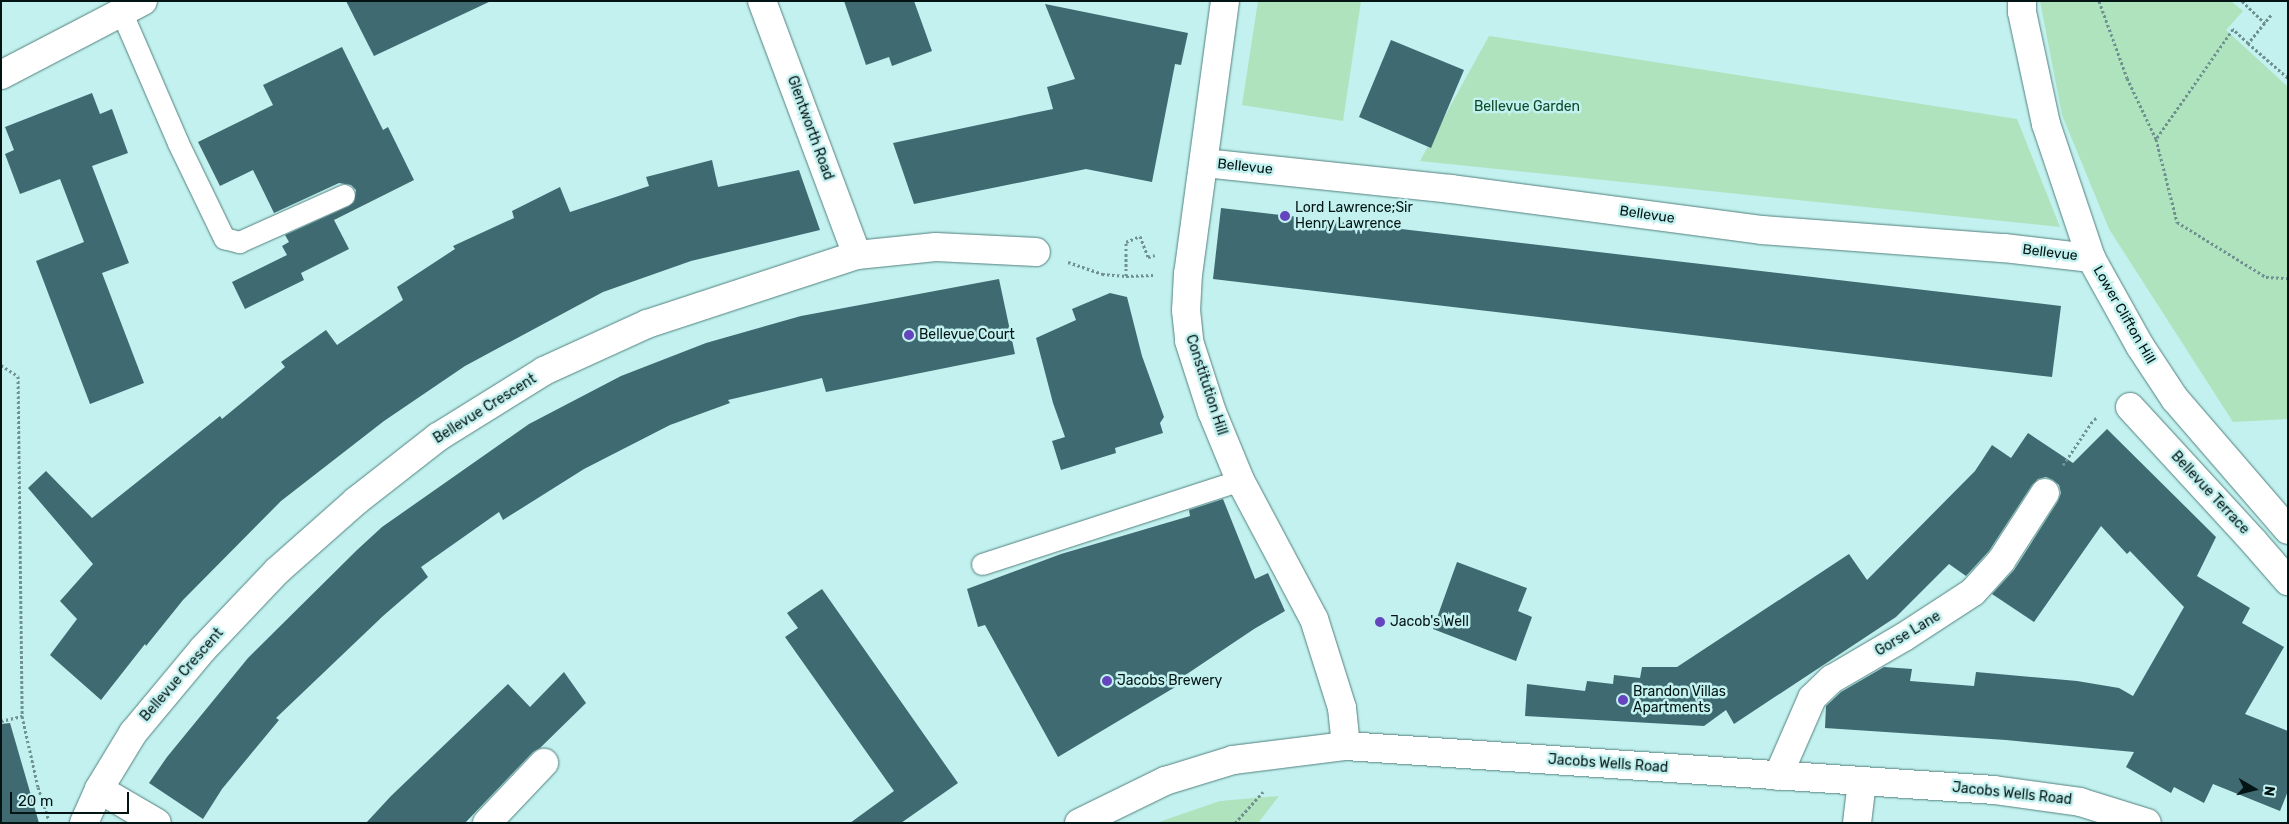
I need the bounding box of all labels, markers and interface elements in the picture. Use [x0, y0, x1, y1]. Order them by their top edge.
street label: Glentworth Road [783, 74, 837, 182]
park label: Bellevue Garden [1474, 99, 1580, 115]
street label: Bellevue [1216, 156, 1274, 178]
place label: Lord Lawrence;Sir Henry Lawrence [1295, 200, 1413, 232]
street label: Bellevue [1618, 203, 1676, 227]
marker: Lord Lawrence;Sir Henry Lawrence [1279, 210, 1291, 222]
street label: Bellevue [2021, 241, 2079, 265]
street label: Lower Clifton Hill [2089, 263, 2159, 367]
place label: Bellevue Court [919, 327, 1015, 343]
marker: Bellevue Court [903, 329, 915, 341]
street label: Constitution Hill [1182, 333, 1230, 437]
street label: Bellevue Crescent [431, 371, 539, 447]
street label: Bellevue Terrace [2167, 448, 2253, 538]
street label: Gorse Lane [1872, 608, 1944, 660]
place label: Jacob's Well [1390, 614, 1469, 630]
marker: Jacob's Well [1374, 616, 1386, 628]
street label: Bellevue Crescent [137, 625, 227, 725]
place label: Jacobs Brewery [1117, 673, 1222, 689]
marker: Jacobs Brewery [1101, 675, 1113, 687]
place label: Brandon Villas Apartments [1633, 684, 1726, 716]
marker: Brandon Villas Apartments [1617, 694, 1629, 706]
street label: Jacobs Wells Road [1547, 751, 1669, 777]
north arrow [2229, 764, 2279, 814]
street label: Jacobs Wells Road [1951, 779, 2073, 809]
scale bar [12, 782, 131, 814]
text: N [2260, 785, 2278, 797]
text: 20 m [18, 792, 53, 810]

